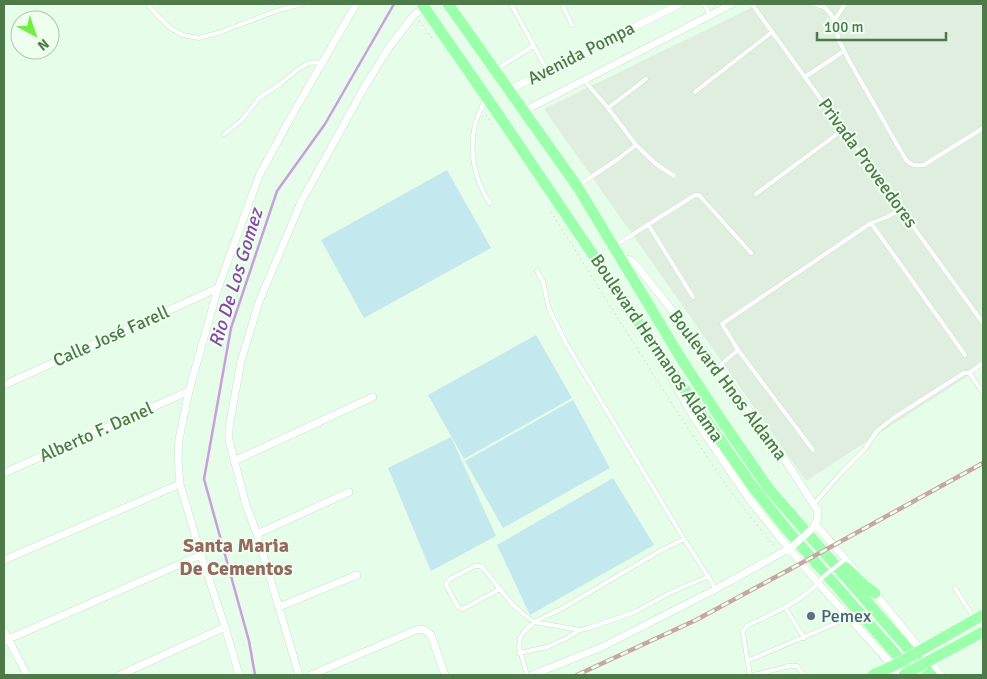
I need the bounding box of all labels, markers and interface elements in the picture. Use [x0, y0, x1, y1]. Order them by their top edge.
north arrow [10, 10, 60, 60]
scale bar [817, 10, 946, 42]
street label: Avenida Pompa [524, 17, 638, 89]
text: 100 m [824, 18, 864, 36]
text: N [34, 35, 52, 54]
street label: Privada Proveedores [814, 94, 922, 232]
water label: Rio De Los Gomez [204, 204, 269, 350]
street label: Boulevard Hermanos Aldama [586, 250, 728, 446]
street label: Calle José Farell [49, 301, 173, 371]
street label: Boulevard Hnos Aldama [664, 305, 792, 465]
street label: Alberto F. Danel [36, 397, 156, 467]
district label: Santa Maria De Cementos [179, 533, 293, 581]
place label: Pemex [821, 605, 872, 627]
marker: Pemex [805, 610, 817, 622]

